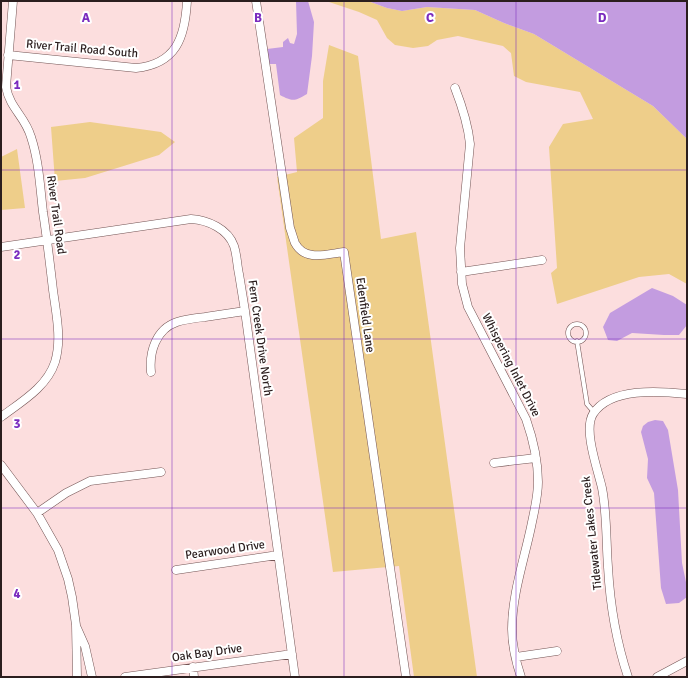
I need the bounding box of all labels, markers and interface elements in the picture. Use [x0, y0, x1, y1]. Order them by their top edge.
text: A [82, 10, 91, 26]
text: B [254, 10, 262, 26]
text: C [426, 10, 434, 26]
text: D [598, 10, 607, 26]
street label: River Trail Road South [25, 37, 139, 61]
text: 1 [13, 77, 21, 93]
street label: River Trail Road [43, 175, 69, 255]
text: 2 [13, 247, 21, 263]
street label: Edenfield Lane [352, 276, 378, 354]
street label: Fern Creek Drive North [244, 279, 276, 397]
street label: Whispering Inlet Drive [478, 311, 544, 419]
text: 3 [13, 416, 21, 432]
street label: Tidewater Lakes Creek [579, 475, 605, 591]
street label: Pearwood Drive [184, 537, 266, 563]
text: 4 [13, 586, 21, 602]
street label: Oak Bay Drive [171, 641, 243, 665]

